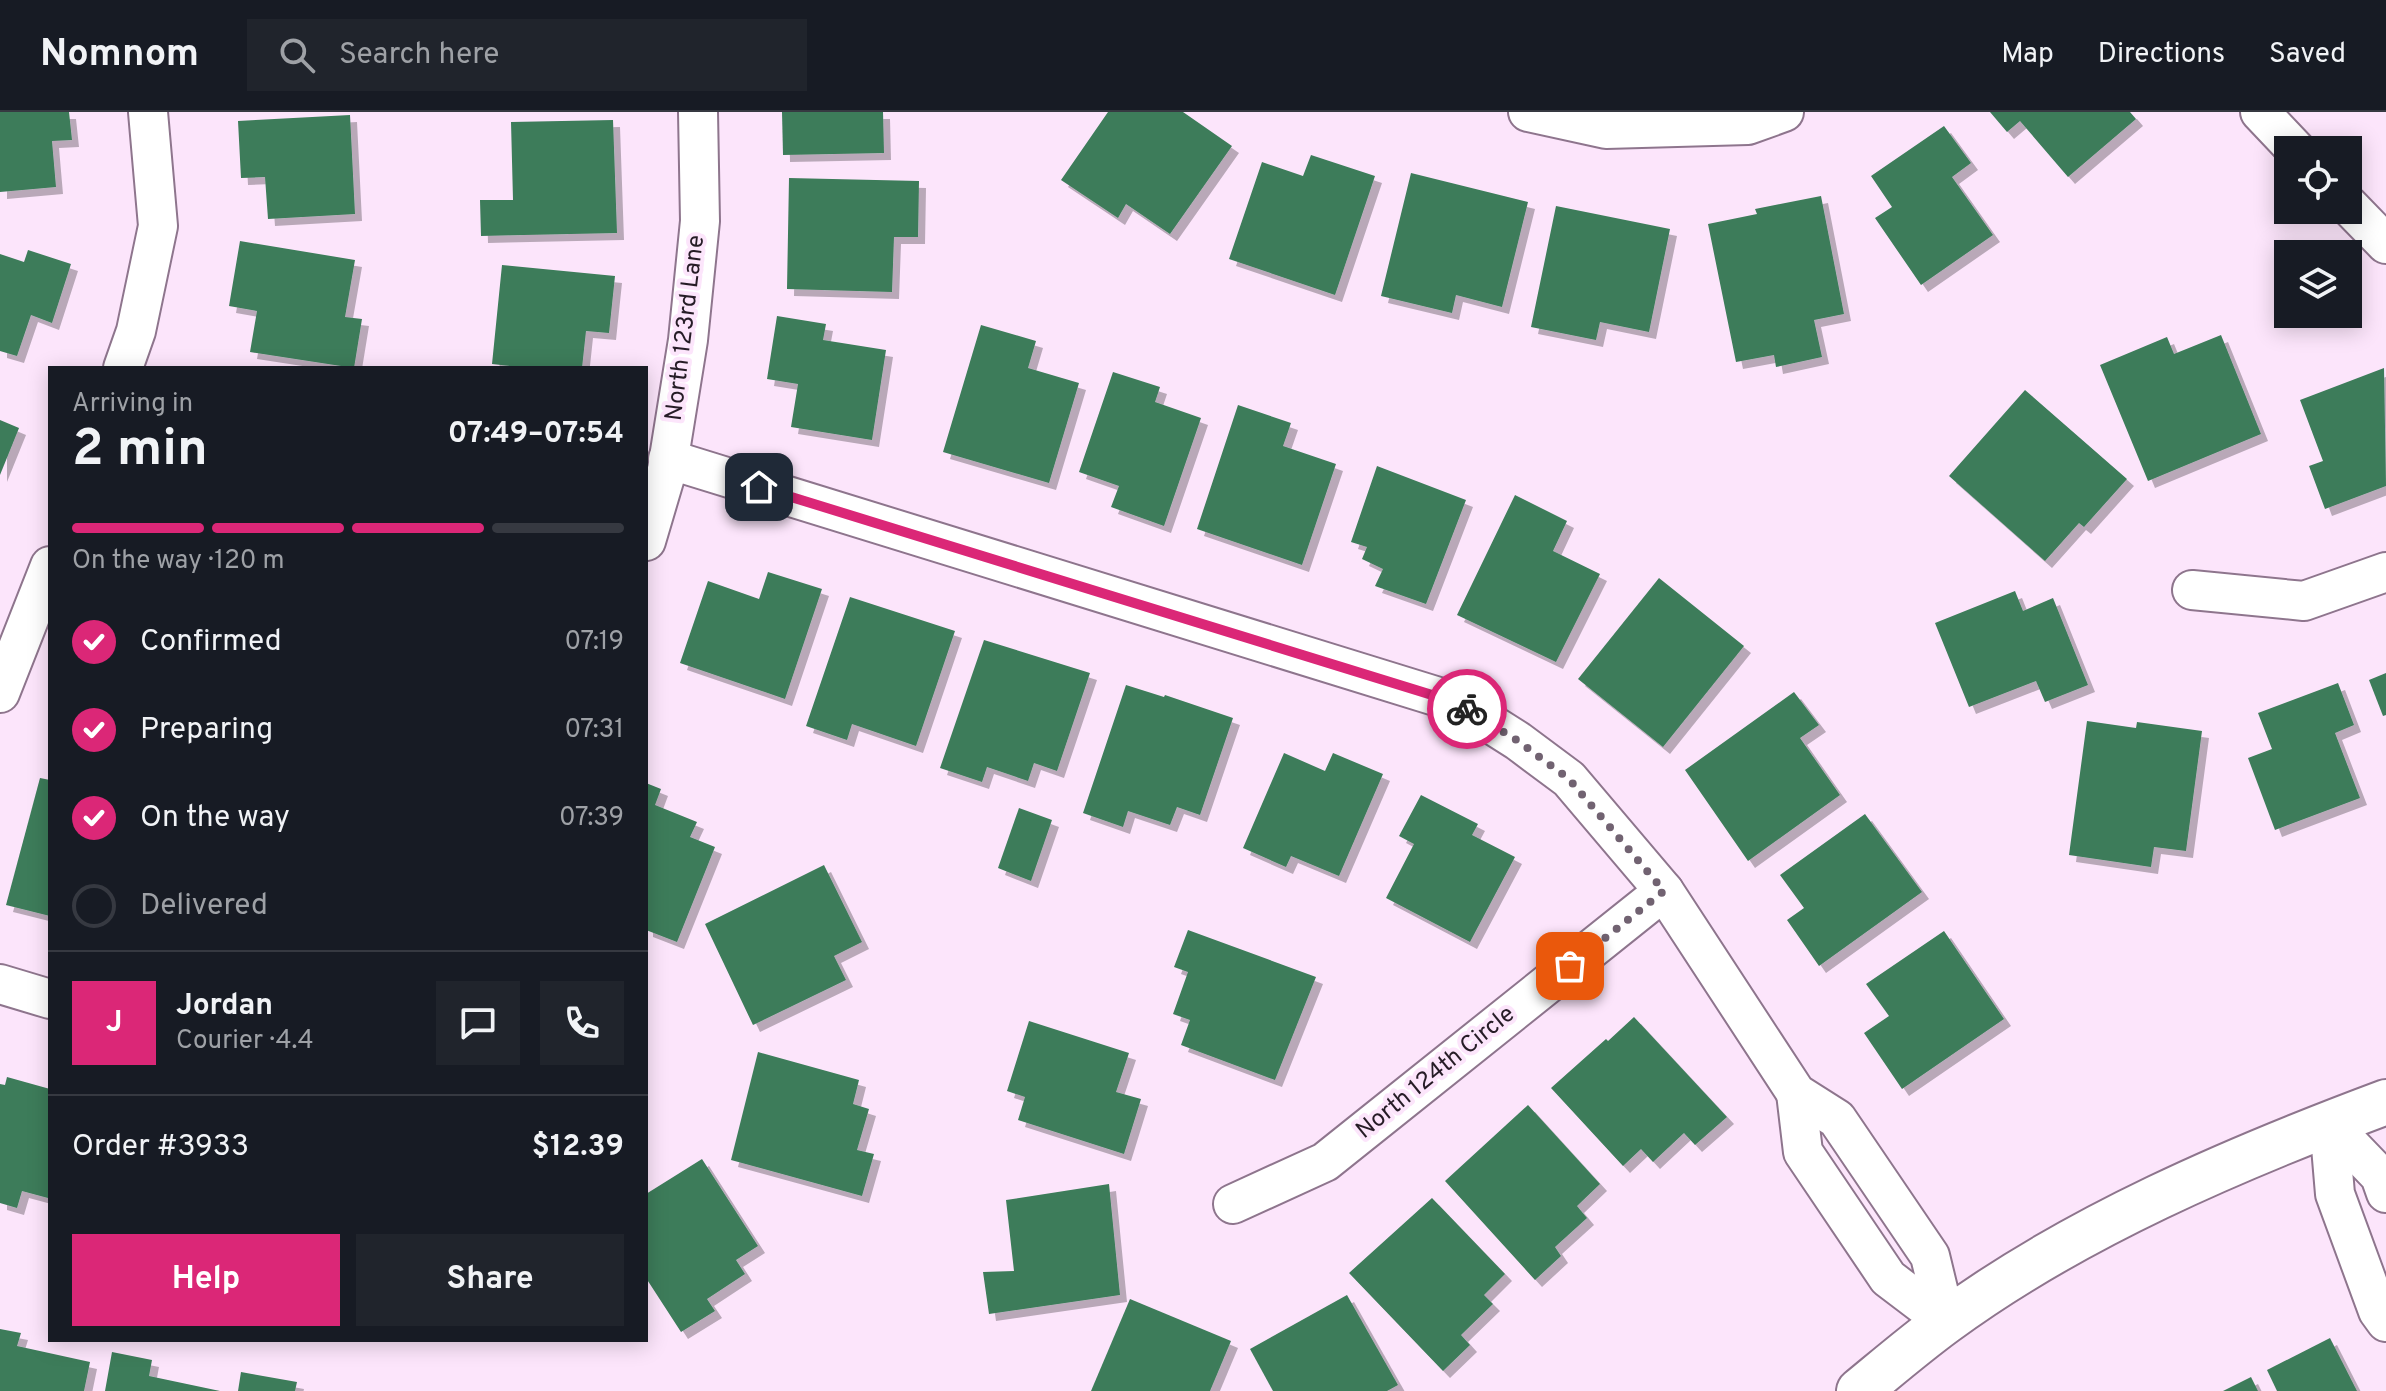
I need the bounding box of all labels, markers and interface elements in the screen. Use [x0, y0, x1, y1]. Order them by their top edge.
search box [247, 19, 807, 91]
text: Nomnom [40, 31, 199, 80]
icon: search [275, 33, 319, 77]
text: Search here [339, 37, 499, 74]
text: Map [2001, 37, 2054, 73]
text: Directions [2098, 37, 2225, 73]
text: Saved [2269, 37, 2346, 73]
map controls [2274, 136, 2362, 328]
button: locate [2274, 136, 2362, 224]
street label: North 123rd Lane [660, 233, 712, 423]
button: layers [2274, 240, 2362, 328]
text: Arriving in [72, 388, 193, 421]
text: 07:49–07:54 [448, 416, 624, 453]
text: 2 min [72, 418, 208, 484]
pin [725, 453, 793, 521]
icon: home [737, 465, 781, 509]
text: On the way · 120 m [72, 545, 285, 578]
icon: check [72, 620, 116, 664]
text: Confirmed [140, 624, 282, 661]
text: 07:19 [564, 626, 624, 659]
courier [1427, 669, 1507, 749]
icon: bike [1445, 687, 1489, 731]
icon: check [72, 708, 116, 752]
text: Preparing [140, 712, 273, 749]
text: 07:31 [564, 714, 624, 747]
icon: check [72, 796, 116, 840]
text: On the way [140, 800, 290, 837]
text: 07:39 [559, 802, 624, 835]
text: Delivered [140, 888, 268, 925]
pin [1536, 932, 1604, 1000]
icon: bag [1548, 944, 1592, 988]
button: chat [436, 981, 520, 1065]
button: phone [540, 981, 624, 1065]
text: Jordan [176, 988, 273, 1025]
street label: North 124th Circle [1351, 1000, 1521, 1146]
text: J [106, 1005, 122, 1042]
text: Courier · 4.4 [176, 1025, 314, 1058]
text: Order #3933 [72, 1129, 249, 1166]
text: $12.39 [532, 1129, 624, 1166]
button: Help [72, 1234, 340, 1326]
button: Share [356, 1234, 624, 1326]

